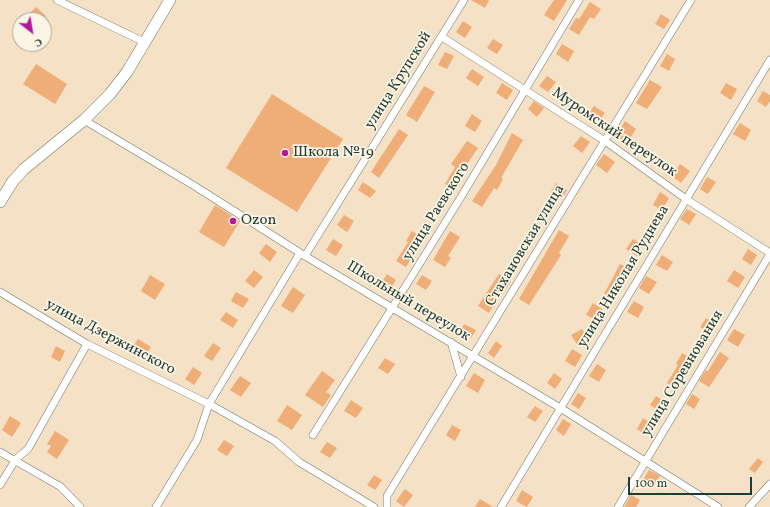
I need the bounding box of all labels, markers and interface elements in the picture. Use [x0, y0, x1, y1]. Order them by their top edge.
north arrow [12, 12, 52, 52]
street label: улица Крупской [362, 29, 436, 133]
text: С [31, 34, 45, 50]
street label: Муромский переулок [548, 84, 680, 182]
place label: Школа №19 [293, 144, 374, 162]
marker: Школа №19 [280, 148, 290, 158]
street label: улица Раевского [400, 160, 474, 264]
street label: Стахановская улица [483, 182, 569, 310]
street label: улица Николая Руднева [574, 202, 674, 352]
place label: Ozon [241, 212, 276, 230]
marker: Ozon [228, 216, 238, 226]
street label: Школьный переулок [343, 258, 473, 346]
street label: улица Дзержинского [42, 296, 178, 380]
street label: улица Соревнования [638, 308, 728, 440]
scale bar [630, 469, 754, 495]
text: 100 m [635, 476, 667, 492]

